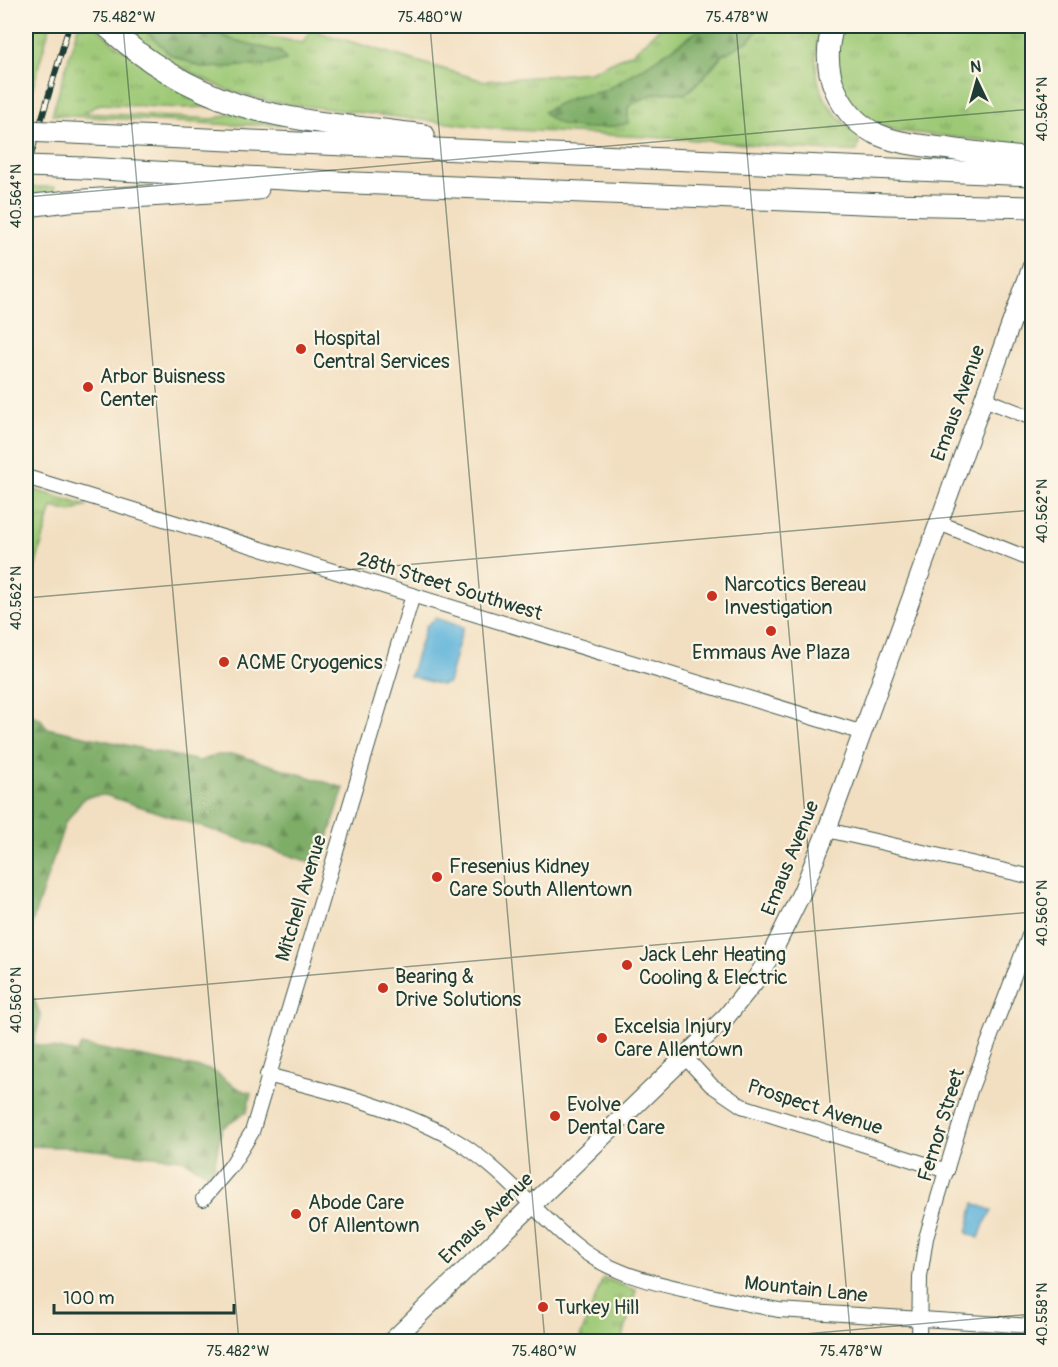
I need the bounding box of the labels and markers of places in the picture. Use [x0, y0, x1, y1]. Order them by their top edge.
place label: Hospital Central Services [313, 326, 450, 374]
marker: Hospital Central Services [294, 342, 308, 356]
place label: Arbor Buisness Center [100, 364, 225, 412]
marker: Arbor Buisness Center [81, 380, 95, 394]
place label: Narcotics Bereau Investigation [724, 572, 867, 620]
marker: Narcotics Bereau Investigation [705, 589, 719, 603]
marker: Emmaus Ave Plaza [764, 624, 778, 638]
place label: Emmaus Ave Plaza [692, 640, 850, 665]
place label: ACME Cryogenics [236, 650, 383, 675]
marker: ACME Cryogenics [217, 655, 231, 669]
place label: Fresenius Kidney Care South Allentown [449, 854, 632, 902]
marker: Fresenius Kidney Care South Allentown [430, 870, 444, 884]
place label: Jack Lehr Heating Cooling & Electric [639, 942, 788, 990]
marker: Jack Lehr Heating Cooling & Electric [620, 958, 634, 972]
place label: Bearing & Drive Solutions [395, 964, 521, 1012]
marker: Bearing & Drive Solutions [376, 981, 390, 995]
place label: Excelsia Injury Care Allentown [614, 1014, 743, 1062]
marker: Excelsia Injury Care Allentown [595, 1031, 609, 1045]
place label: Evolve Dental Care [567, 1092, 665, 1140]
marker: Evolve Dental Care [548, 1109, 562, 1123]
place label: Abode Care Of Allentown [308, 1190, 420, 1238]
marker: Abode Care Of Allentown [289, 1207, 303, 1221]
place label: Turkey Hill [555, 1295, 640, 1320]
marker: Turkey Hill [536, 1300, 550, 1314]

